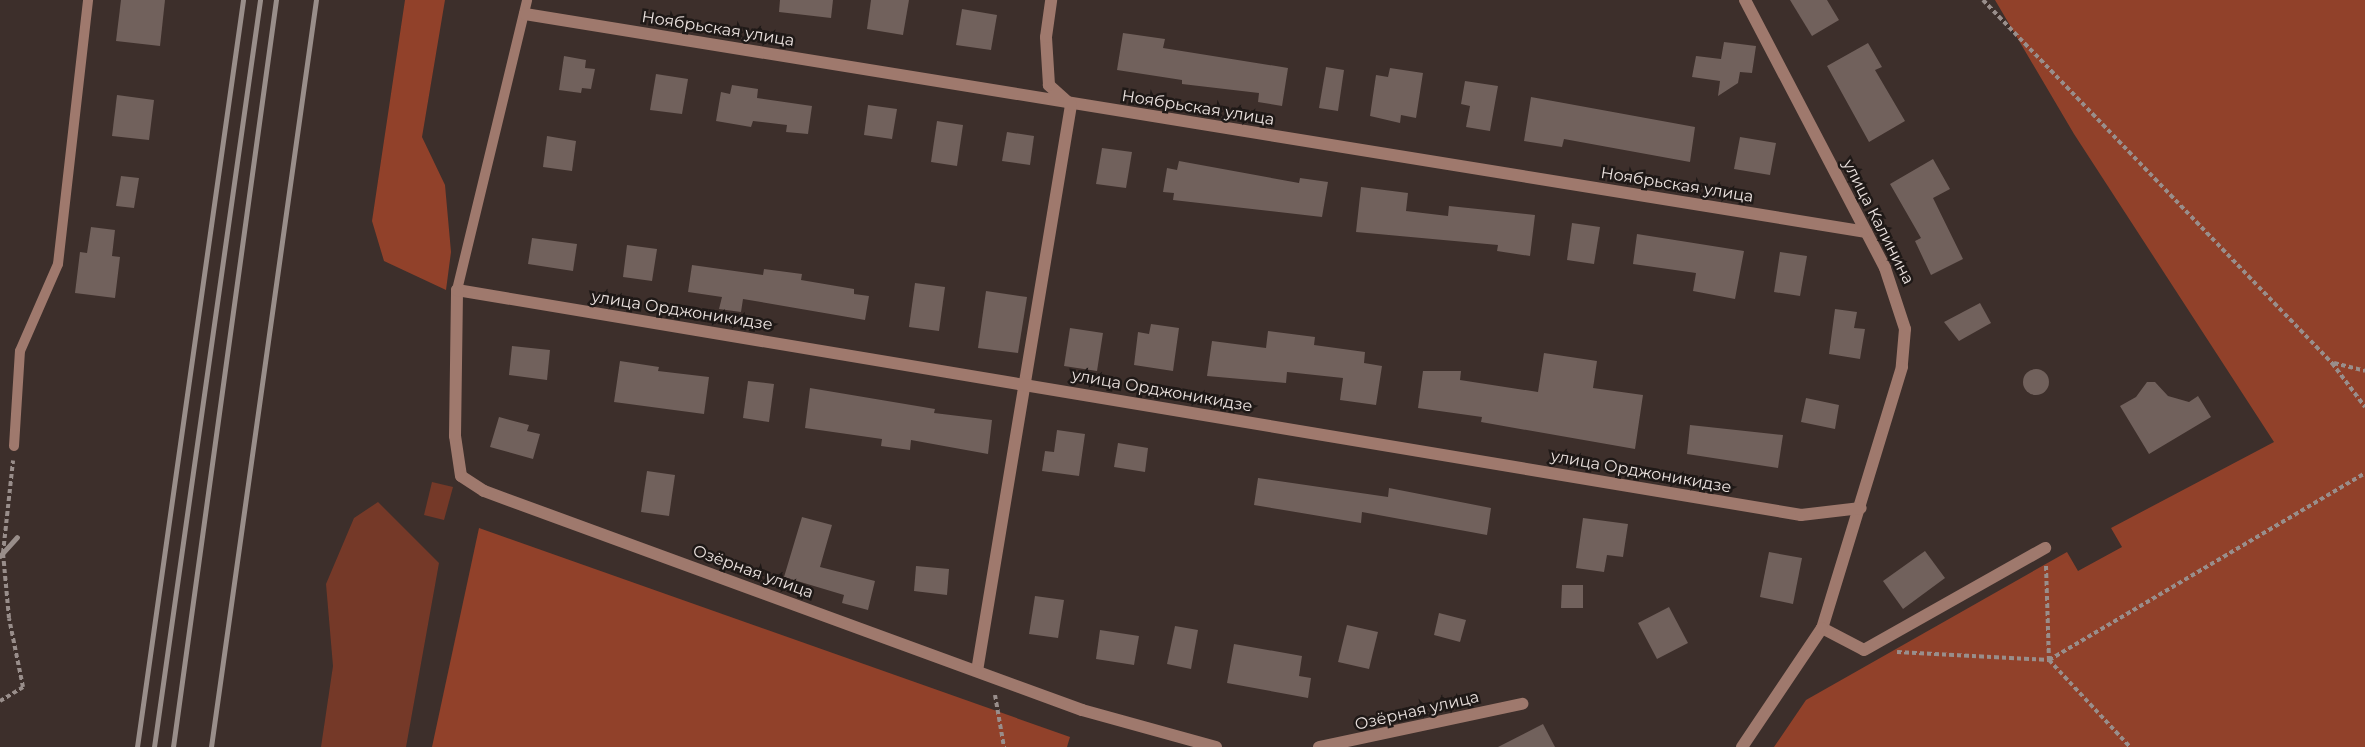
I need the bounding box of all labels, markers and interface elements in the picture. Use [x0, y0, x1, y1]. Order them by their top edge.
street label: Ноябрьская улица [640, 7, 796, 51]
street label: Ноябрьская улица [1120, 86, 1276, 130]
street label: улица Калинина [1838, 156, 1918, 288]
street label: Ноябрьская улица [1599, 163, 1755, 207]
street label: улица Орджоникидзе [590, 287, 774, 335]
street label: улица Орджоникидзе [1070, 366, 1254, 416]
street label: улица Орджоникидзе [1549, 447, 1733, 497]
street label: Озёрная улица [690, 541, 816, 603]
street label: Озёрная улица [1353, 687, 1481, 735]

